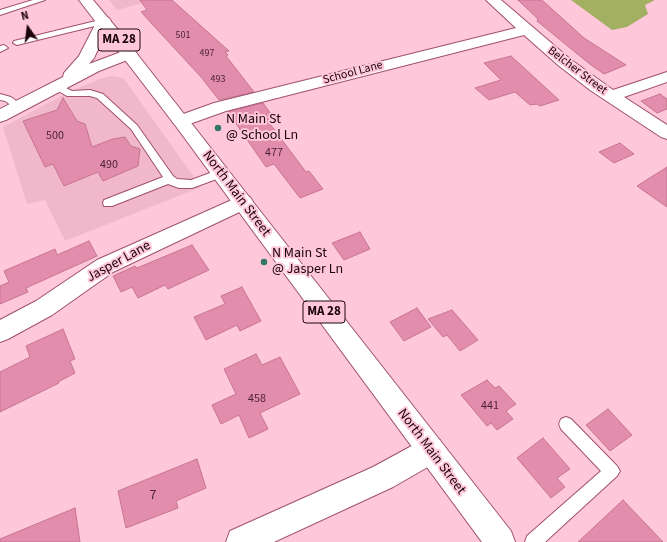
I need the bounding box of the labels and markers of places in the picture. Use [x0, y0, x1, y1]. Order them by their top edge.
place label: N Main St @ School Ln [226, 112, 298, 144]
marker: N Main St @ School Ln [213, 123, 223, 133]
place label: N Main St @ Jasper Ln [272, 246, 343, 278]
marker: N Main St @ Jasper Ln [259, 257, 269, 267]

